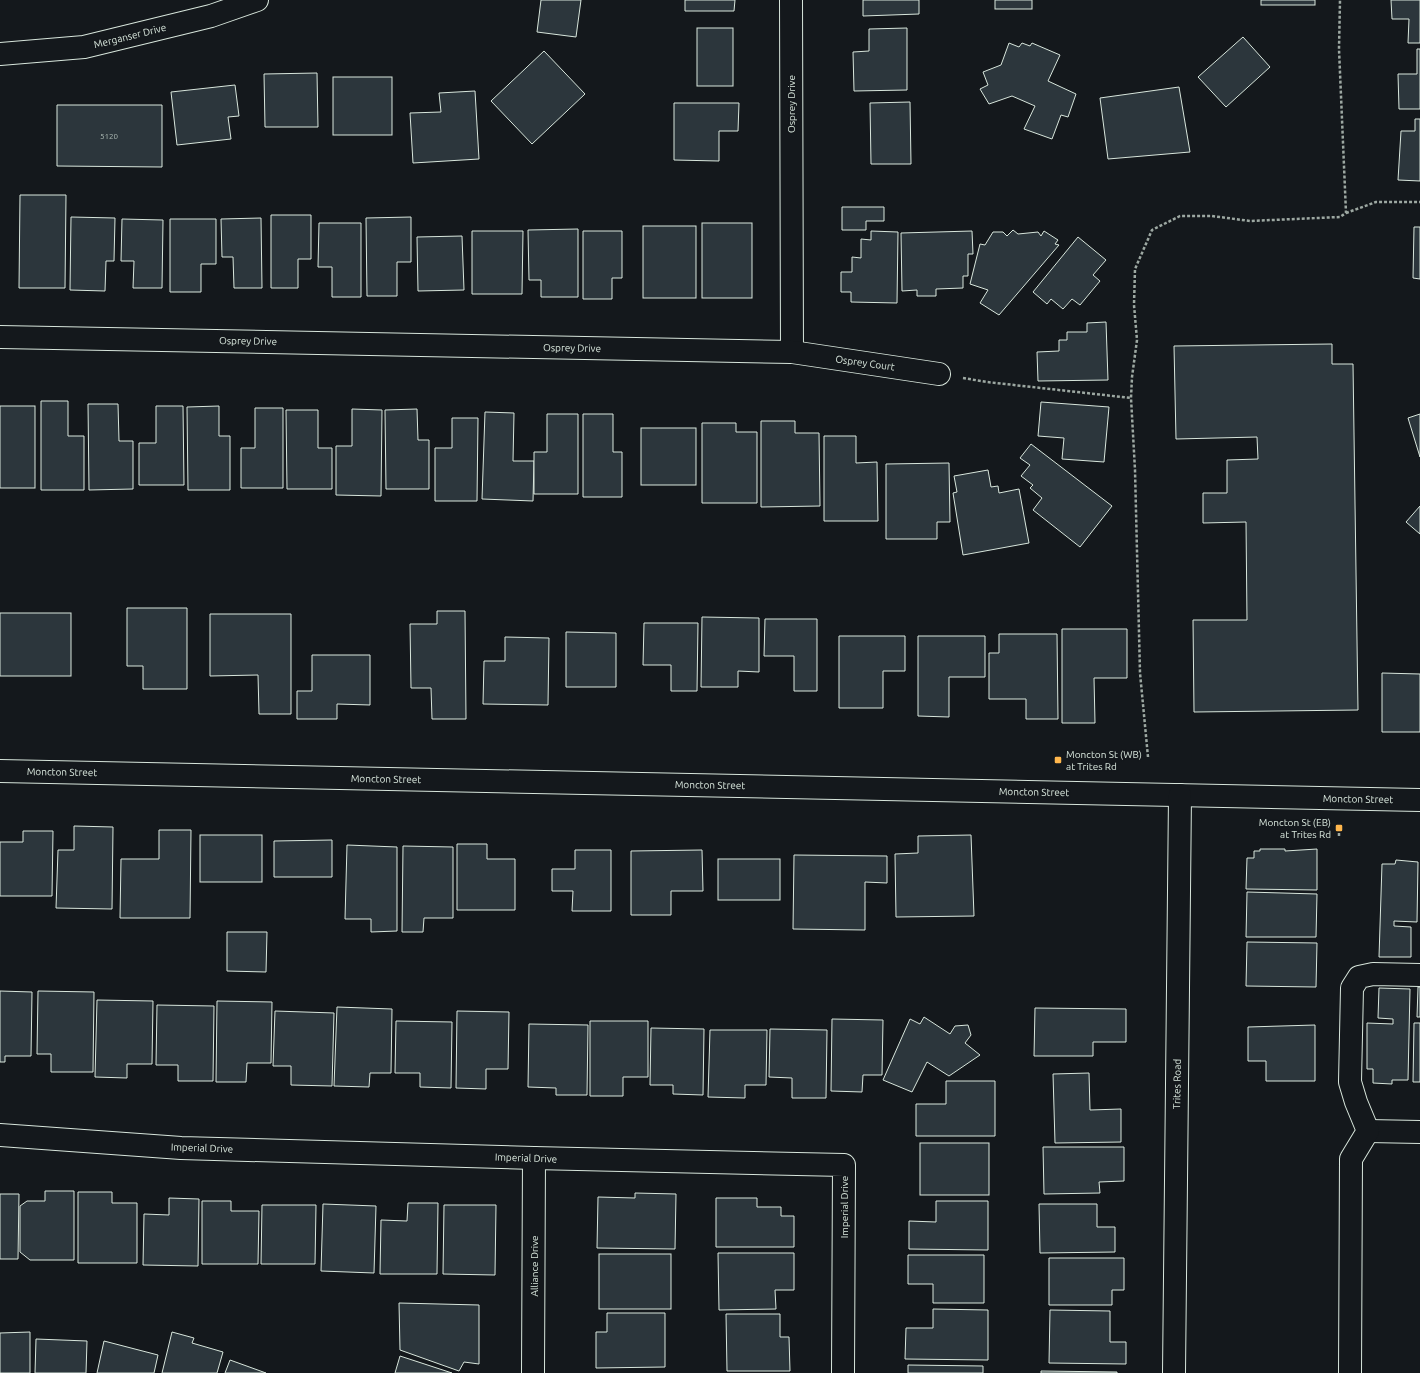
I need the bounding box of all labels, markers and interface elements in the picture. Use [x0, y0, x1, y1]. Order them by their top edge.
street label: Merganser Drive [93, 22, 167, 50]
street label: Osprey Drive [786, 75, 797, 133]
house number: 5120 [100, 132, 119, 141]
street label: Osprey Drive [219, 335, 277, 347]
street label: Osprey Drive [543, 342, 601, 354]
street label: Osprey Court [835, 353, 895, 373]
place label: Moncton St (WB) at Trites Rd [1066, 749, 1142, 772]
marker: Moncton St (WB) at Trites Rd [1053, 755, 1063, 765]
street label: Moncton Street [27, 766, 97, 778]
street label: Moncton Street [351, 773, 421, 785]
street label: Moncton Street [675, 779, 745, 791]
street label: Moncton Street [999, 786, 1069, 798]
street label: Moncton Street [1323, 793, 1393, 805]
place label: Moncton St (EB) at Trites Rd [1259, 817, 1331, 840]
marker: Moncton St (EB) at Trites Rd [1334, 823, 1344, 833]
street label: Trites Road [1171, 1058, 1183, 1109]
street label: Imperial Drive [171, 1141, 233, 1155]
street label: Imperial Drive [495, 1151, 557, 1165]
street label: Imperial Drive [839, 1176, 850, 1238]
street label: Alliance Drive [529, 1235, 540, 1297]

